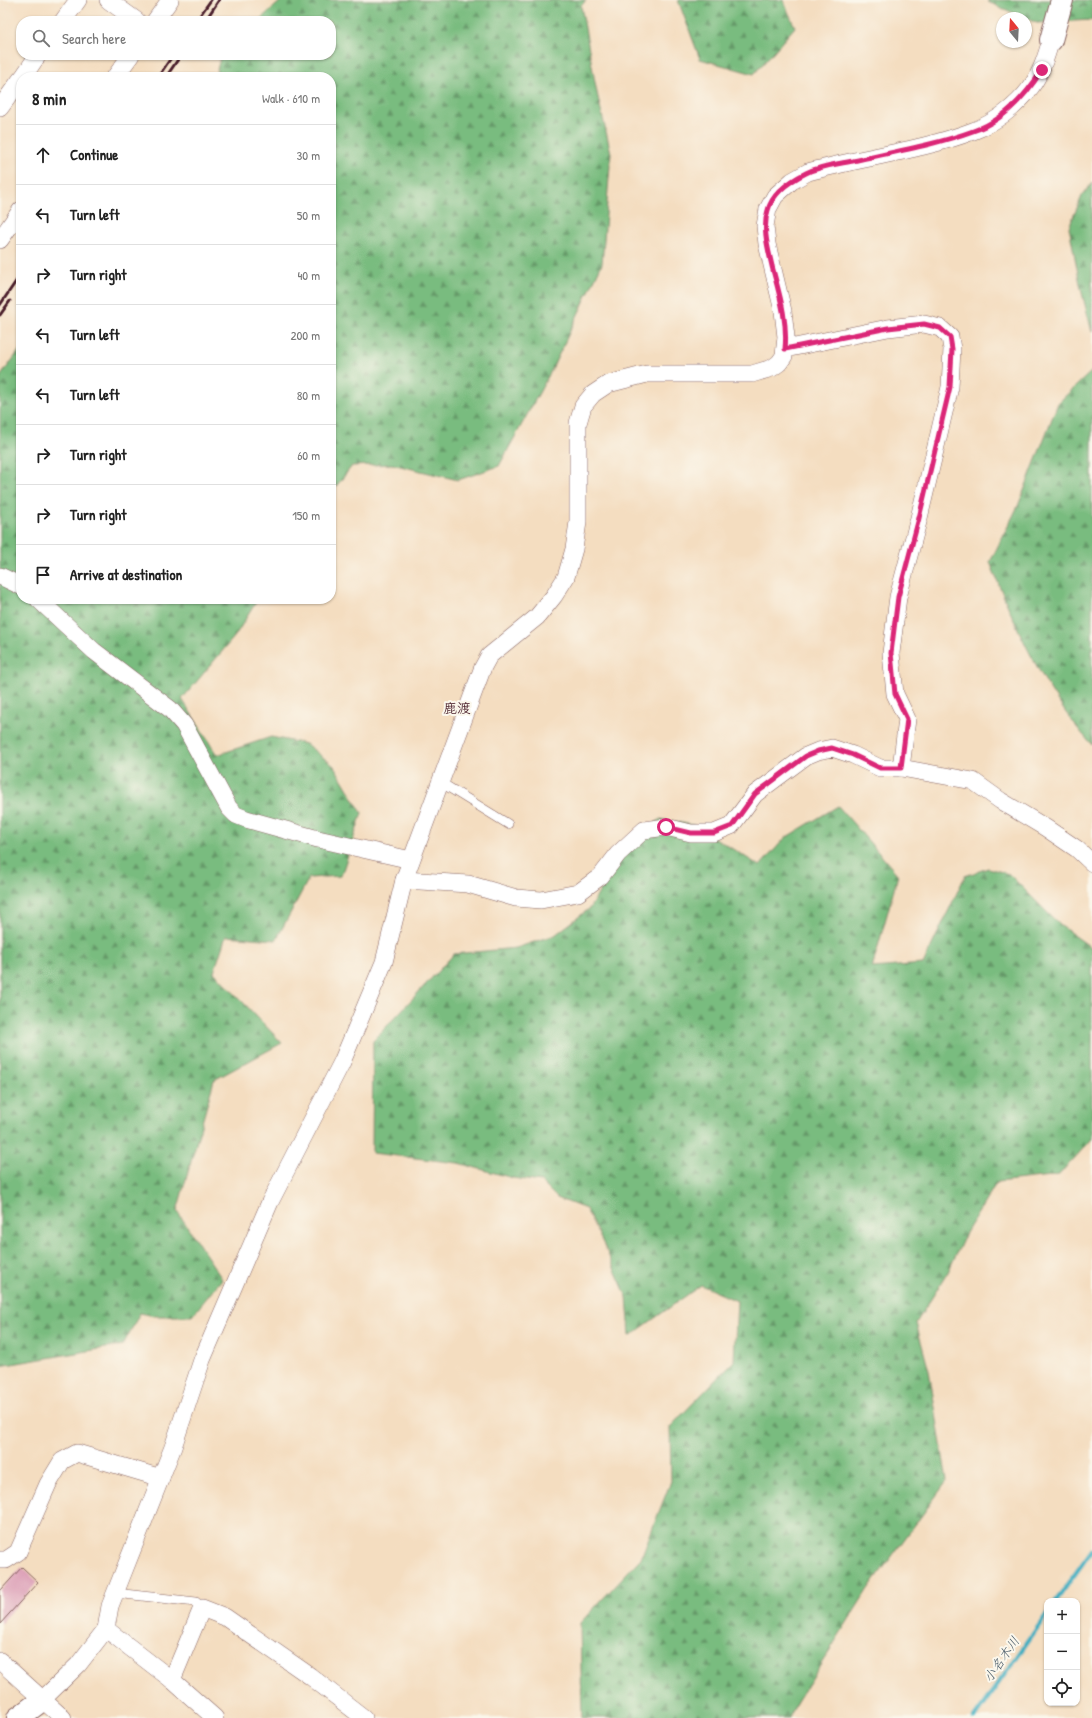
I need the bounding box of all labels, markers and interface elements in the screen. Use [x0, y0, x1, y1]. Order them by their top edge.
north arrow [996, 12, 1032, 48]
search box [16, 16, 336, 60]
icon: search [30, 27, 52, 49]
text: Search here [62, 28, 126, 49]
route end [1033, 61, 1051, 79]
text: 8 min [32, 87, 66, 110]
text: Walk · 610 m [262, 89, 320, 107]
icon: ahead [32, 144, 54, 166]
text: Continue [70, 144, 118, 165]
text: 30 m [297, 146, 320, 164]
icon: left [32, 204, 54, 226]
text: Turn left [70, 204, 120, 225]
text: 50 m [297, 206, 320, 224]
icon: right [32, 264, 54, 286]
text: Turn right [70, 264, 126, 285]
text: 40 m [297, 266, 320, 284]
icon: left [32, 324, 54, 346]
text: Turn left [70, 324, 120, 345]
text: 200 m [290, 326, 320, 344]
icon: left [32, 384, 54, 406]
text: Turn left [70, 384, 120, 405]
text: 80 m [297, 386, 320, 404]
icon: right [32, 444, 54, 466]
text: Turn right [70, 444, 126, 465]
text: 60 m [297, 446, 320, 464]
icon: right [32, 504, 54, 526]
text: Turn right [70, 504, 126, 525]
text: 150 m [292, 506, 320, 524]
icon: arrive [32, 564, 54, 586]
text: Arrive at destination [70, 564, 182, 585]
district label: 鹿渡 [443, 698, 471, 717]
route start [657, 818, 675, 836]
map controls [1044, 1598, 1080, 1706]
button: + [1044, 1598, 1080, 1634]
water label: 小名木川 [979, 1633, 1023, 1685]
button: − [1044, 1634, 1080, 1670]
button: locate [1044, 1670, 1080, 1706]

